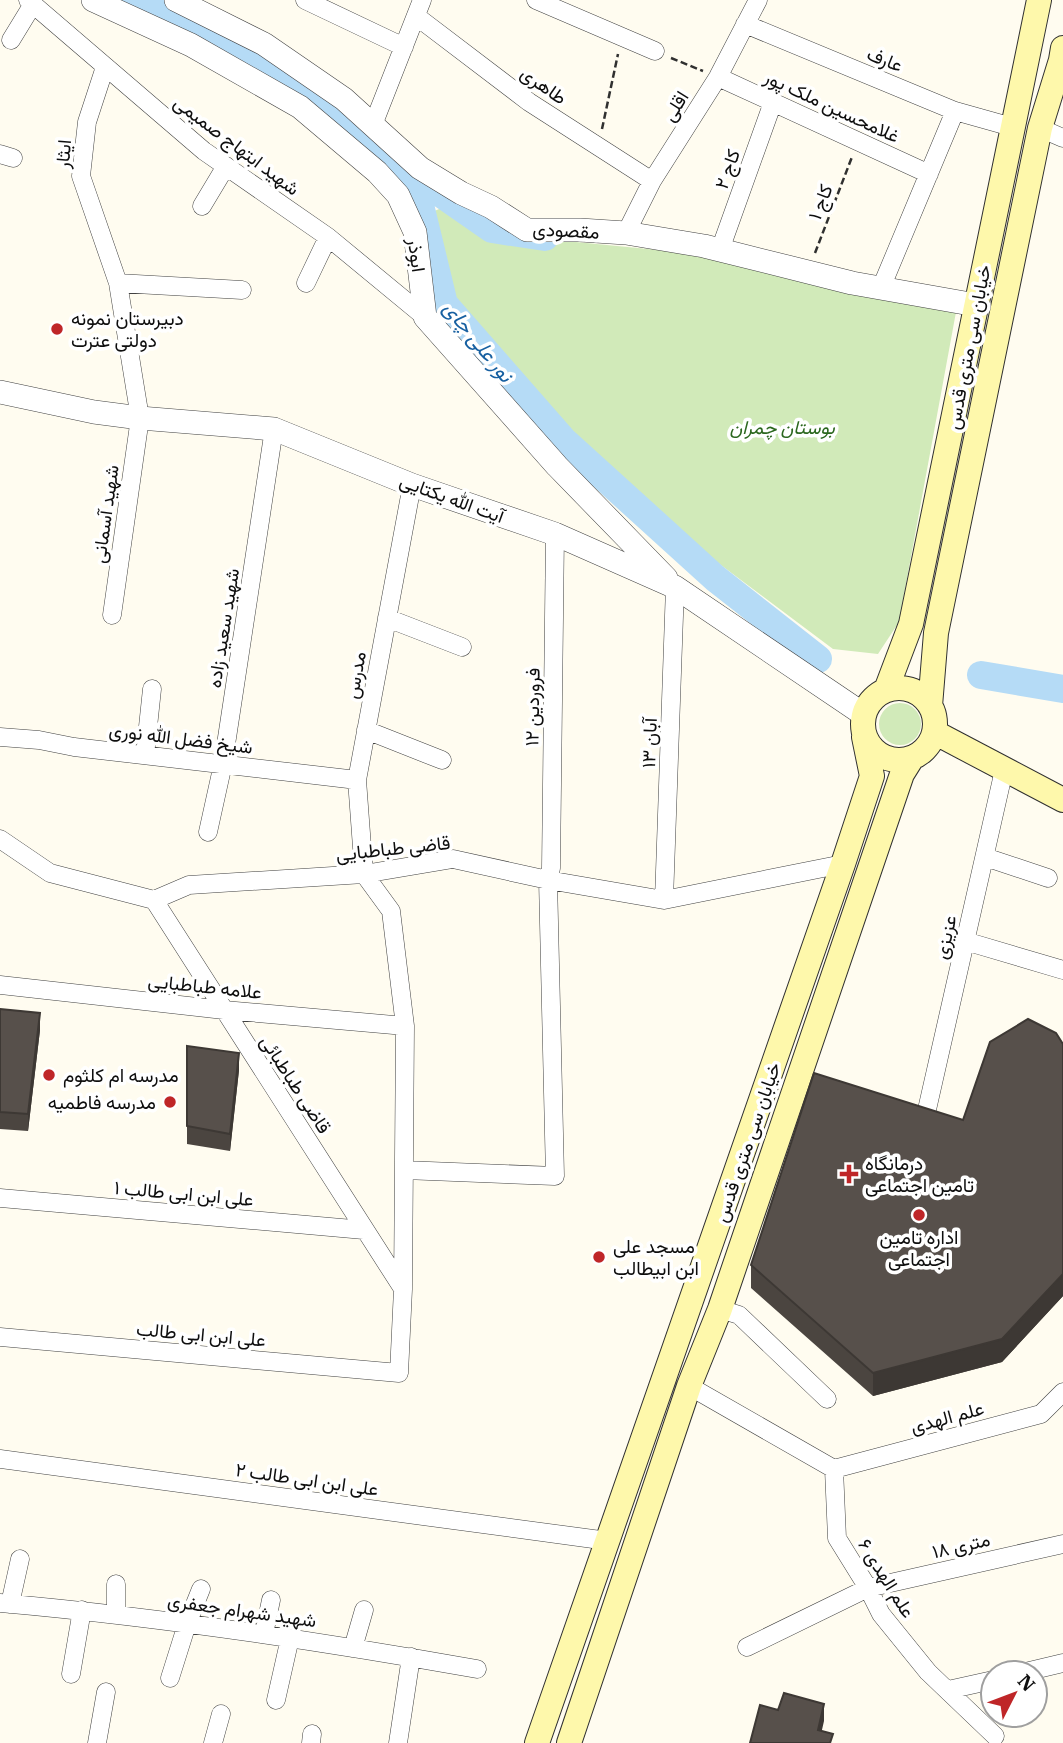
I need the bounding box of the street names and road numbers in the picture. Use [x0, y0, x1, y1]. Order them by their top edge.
street label: عارف [864, 41, 906, 77]
street label: طاهری [516, 60, 572, 110]
street label: غلامحسین ملک پور [759, 64, 903, 150]
street label: اقلی [656, 86, 694, 126]
street label: شهید ابتهاج صمیمی [169, 90, 305, 201]
street label: ایثار [50, 138, 76, 171]
street label: کاج ۲ [709, 146, 746, 192]
street label: کاج ۱ [802, 181, 839, 223]
street label: مقصودی [532, 216, 600, 244]
street label: ابوذر [403, 235, 431, 274]
street label: خیابان سی متری قدس [940, 262, 996, 432]
street label: شهید آسمانی [86, 463, 124, 565]
street label: آیت الله یکتایی [396, 468, 509, 529]
street label: شهید سعید زاده [202, 567, 244, 689]
street label: مدرس [339, 649, 371, 701]
street label: ۱۲ فروردین [519, 668, 545, 746]
street label: ۱۳ آبان [636, 716, 662, 769]
street label: شیخ فضل الله نوری [108, 717, 254, 761]
street label: قاضی طباطبایی [335, 830, 451, 866]
street label: عزیزی [928, 913, 962, 961]
street label: علامه طباطبایی [147, 968, 263, 1004]
street label: قاضی طباطبائی [255, 1030, 337, 1138]
street label: خیابان سی متری قدس [708, 1059, 786, 1225]
street label: علی ابن ابی طالب ۱ [113, 1175, 255, 1211]
street label: علی ابن ابی طالب [135, 1316, 267, 1352]
street label: علم الهدی [908, 1396, 987, 1439]
street label: علی ابن ابی طالب ۲ [234, 1457, 380, 1501]
street label: ۱۸ متری [930, 1527, 992, 1563]
street label: علم الهدی ۶ [852, 1534, 921, 1623]
street label: شهید شهرام جعفری [166, 1588, 318, 1633]

